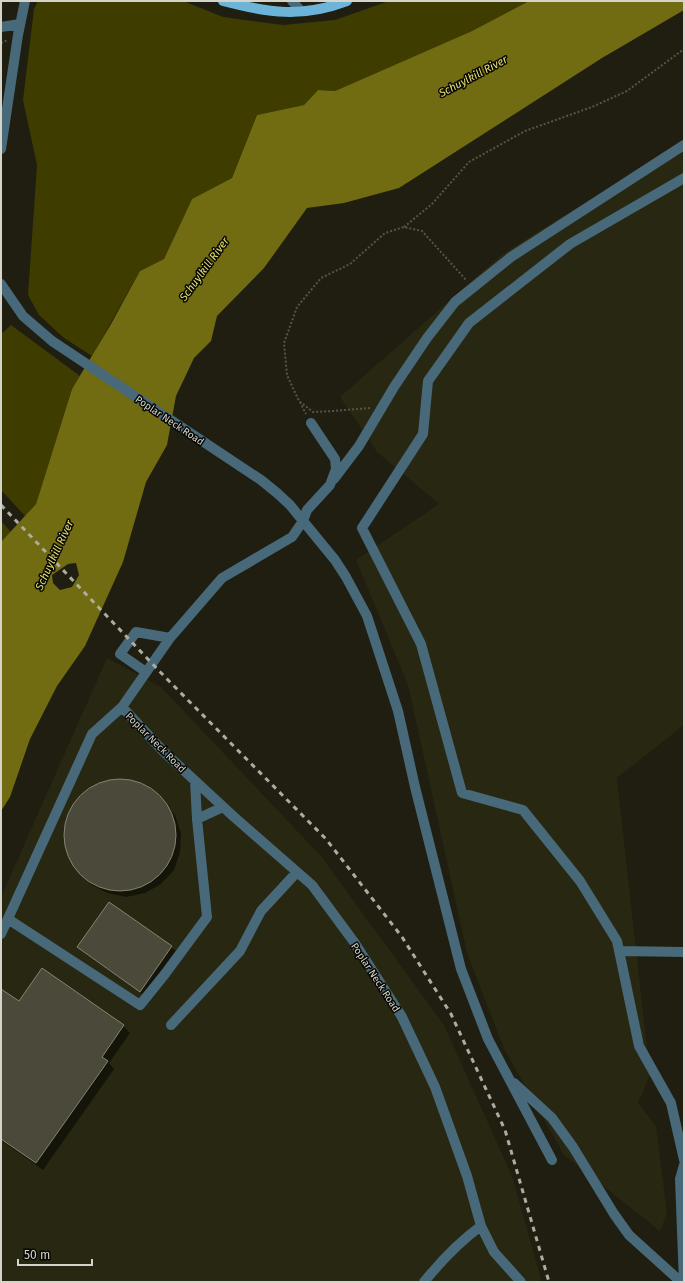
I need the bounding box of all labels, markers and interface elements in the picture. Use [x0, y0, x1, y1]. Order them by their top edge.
water label: Schuylkill River [436, 53, 510, 100]
water label: Schuylkill River [176, 234, 232, 304]
street label: Poplar Neck Road [133, 393, 206, 448]
water label: Schuylkill River [32, 518, 77, 593]
street label: Poplar Neck Road [123, 710, 188, 775]
street label: Poplar Neck Road [348, 941, 402, 1014]
scale bar [18, 1241, 92, 1267]
text: 50 m [24, 1248, 50, 1262]

